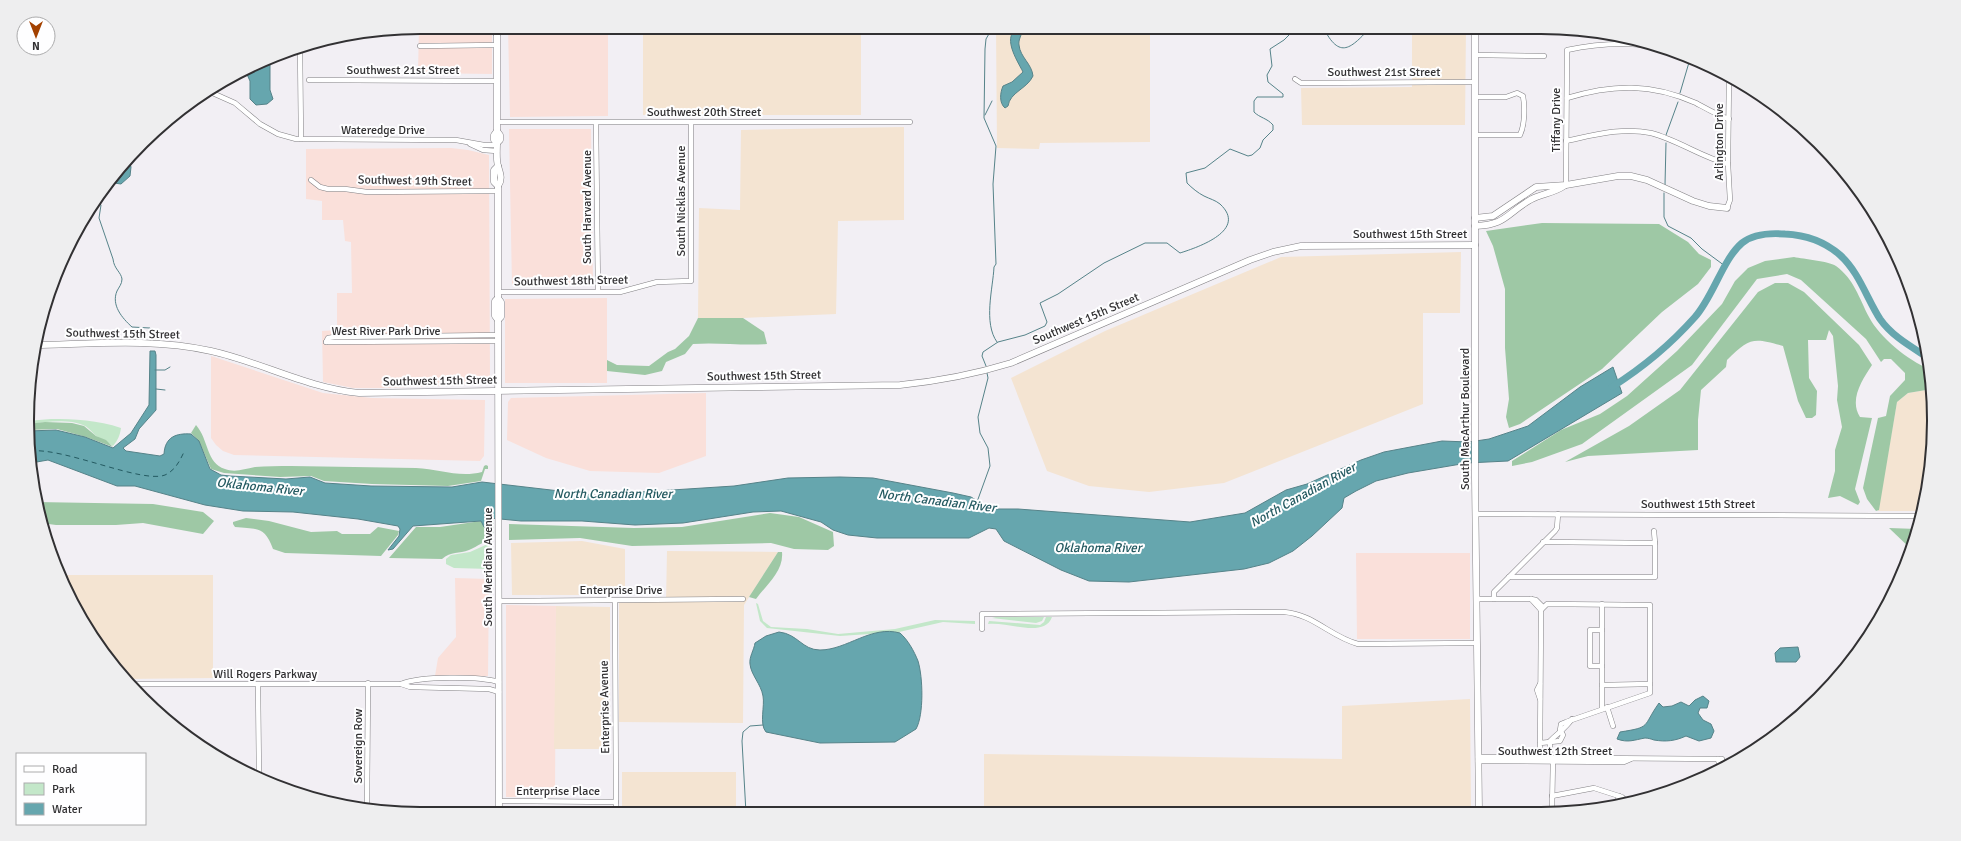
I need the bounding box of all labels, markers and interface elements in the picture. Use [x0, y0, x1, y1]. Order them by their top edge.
north arrow [16, 16, 56, 56]
text: N [32, 39, 40, 52]
street label: Southwest 21st Street [347, 63, 459, 78]
street label: Southwest 21st Street [1328, 65, 1440, 80]
street label: Tiffany Drive [1549, 88, 1564, 152]
street label: Arlington Drive [1712, 103, 1727, 181]
street label: Southwest 20th Street [647, 105, 761, 120]
street label: Wateredge Drive [341, 123, 425, 138]
street label: South Nicklas Avenue [674, 146, 689, 256]
street label: South Harvard Avenue [580, 150, 595, 264]
street label: Southwest 19th Street [358, 173, 472, 189]
street label: Southwest 15th Street [1353, 227, 1467, 242]
street label: Southwest 18th Street [514, 273, 628, 289]
street label: Southwest 15th Street [1030, 290, 1142, 348]
street label: West River Park Drive [331, 324, 441, 339]
street label: Southwest 15th Street [66, 326, 180, 342]
street label: South MacArthur Boulevard [1458, 348, 1473, 490]
street label: Southwest 15th Street [707, 368, 821, 384]
street label: Southwest 15th Street [383, 373, 497, 389]
water label: North Canadian River [1247, 458, 1361, 531]
water label: Oklahoma River [216, 474, 306, 500]
water label: North Canadian River [554, 486, 674, 502]
water label: North Canadian River [877, 486, 999, 516]
street label: Southwest 15th Street [1641, 497, 1755, 512]
street label: South Meridian Avenue [481, 508, 496, 626]
water label: Oklahoma River [1054, 540, 1144, 556]
street label: Enterprise Drive [580, 583, 662, 598]
street label: Enterprise Avenue [597, 660, 613, 754]
street label: Will Rogers Parkway [213, 667, 317, 682]
street label: Sovereign Row [351, 708, 366, 783]
street label: Southwest 12th Street [1498, 744, 1612, 759]
legend [16, 753, 146, 825]
text: Road [52, 762, 78, 777]
text: Park [52, 782, 75, 797]
street label: Enterprise Place [516, 784, 600, 799]
text: Water [52, 802, 83, 817]

